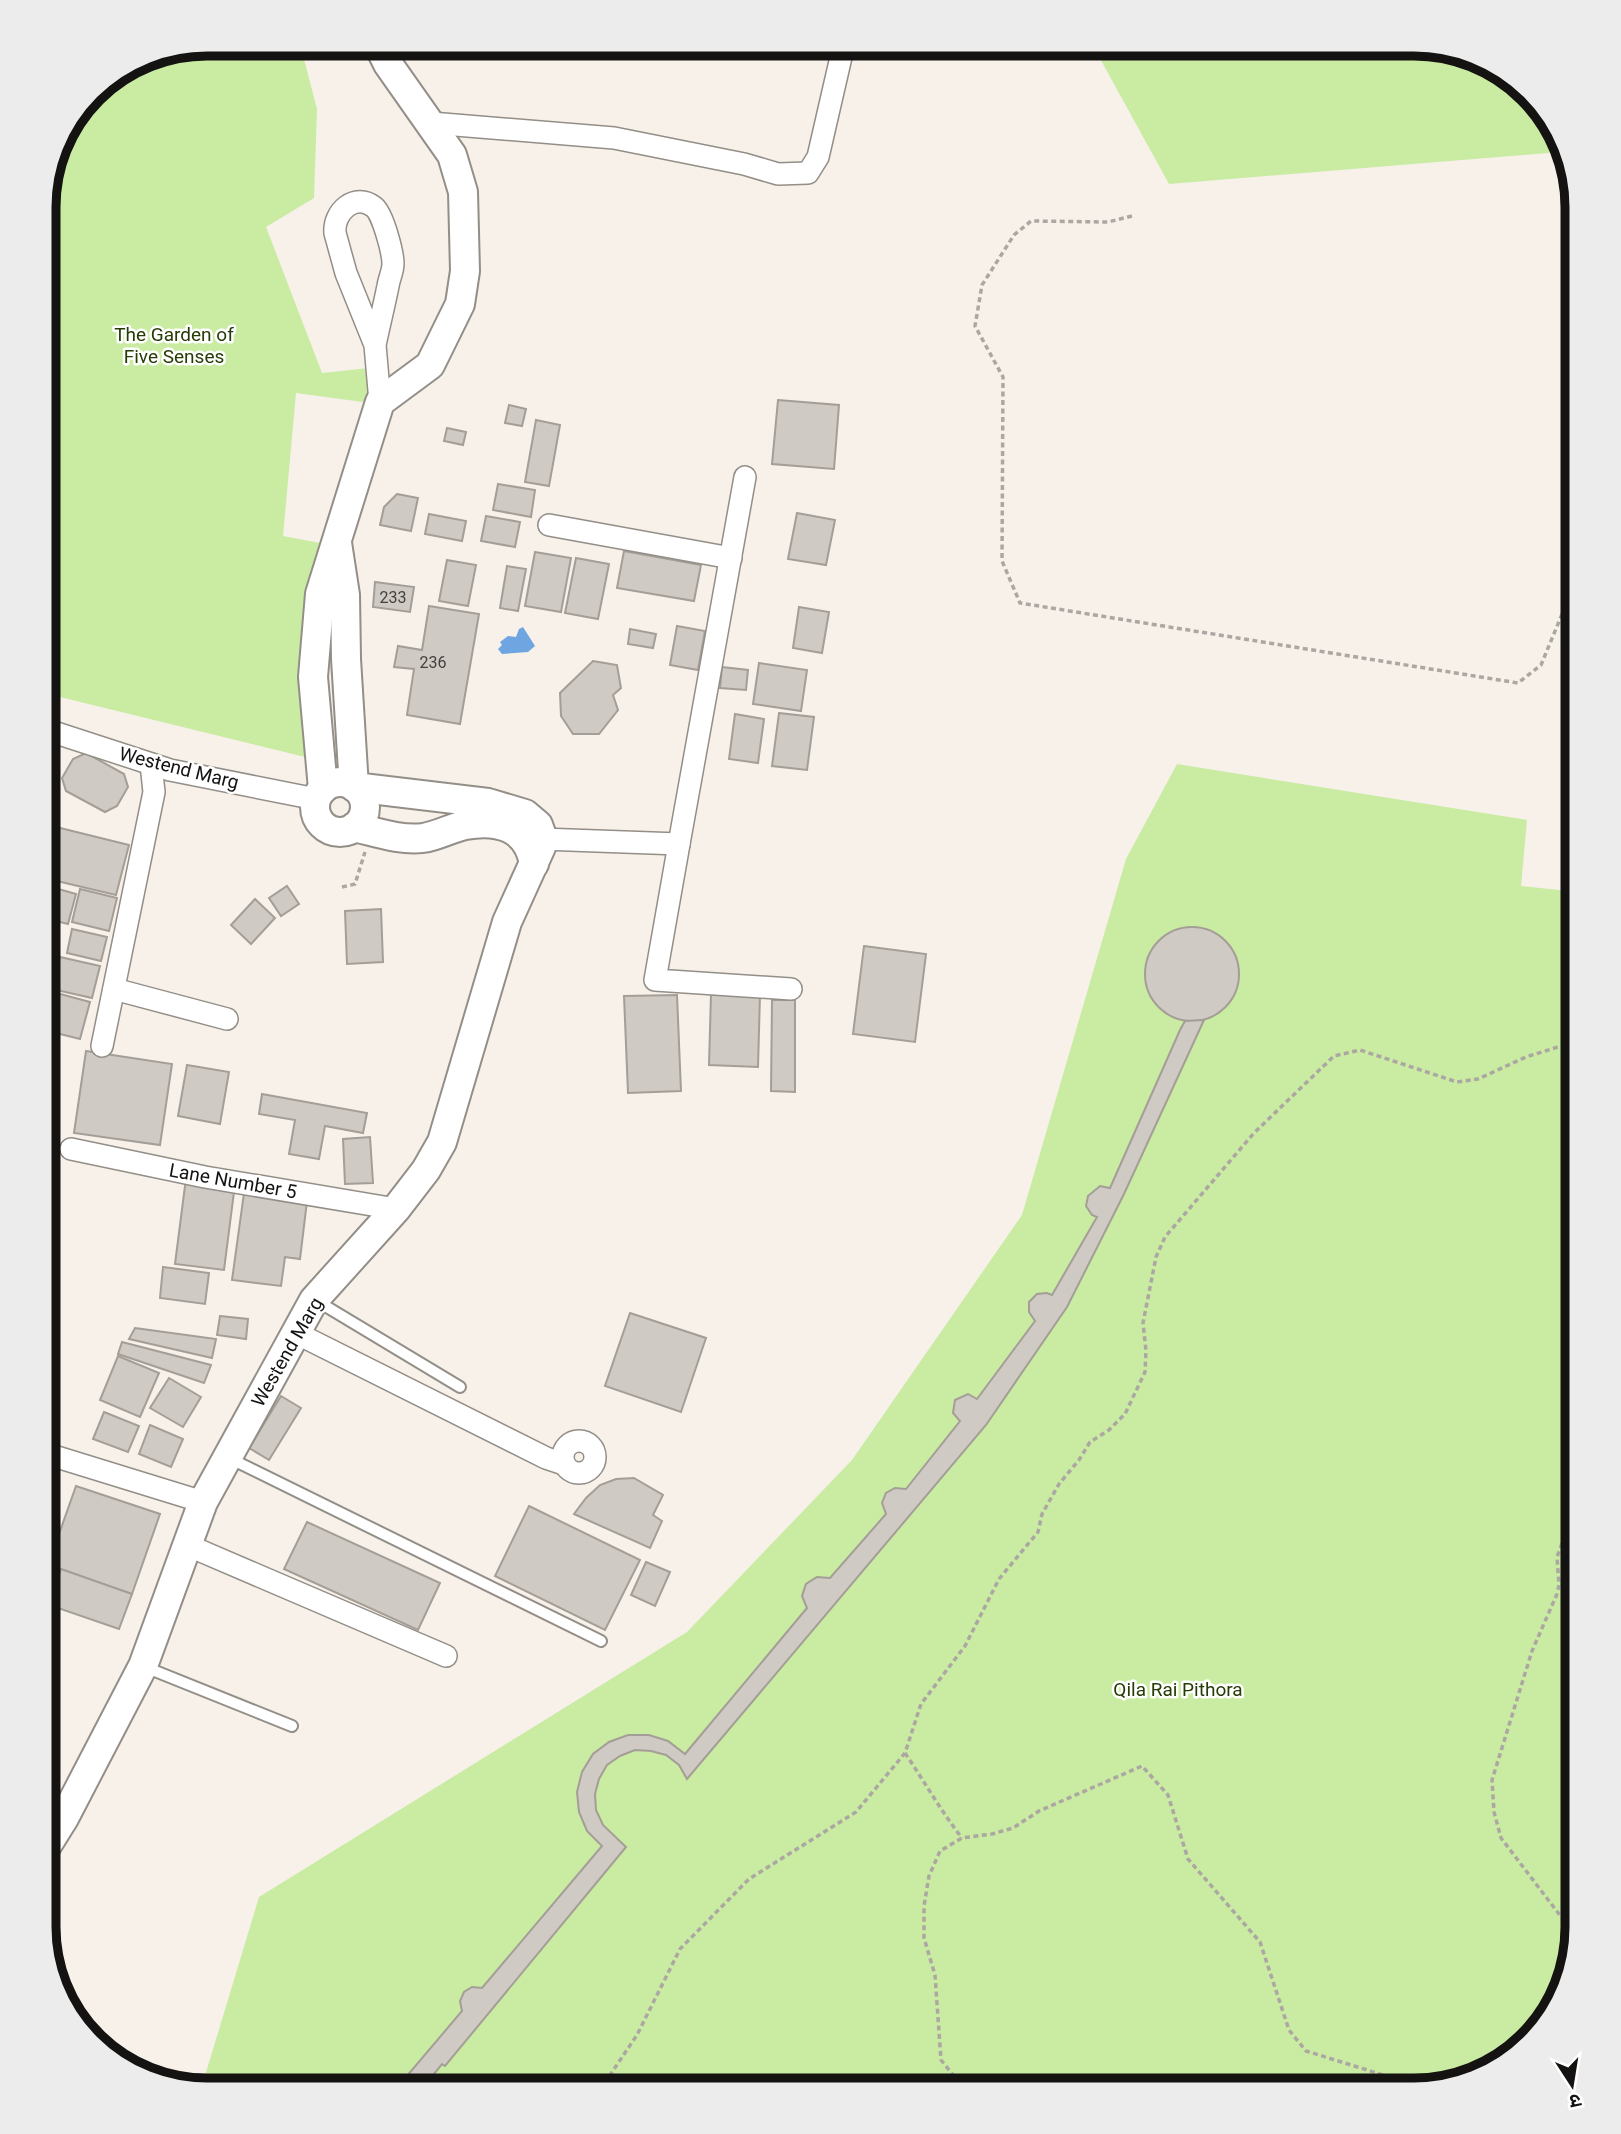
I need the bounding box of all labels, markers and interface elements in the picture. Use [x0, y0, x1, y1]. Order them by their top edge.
park label: The Garden of Five Senses [114, 323, 234, 368]
house number: 233 [380, 588, 406, 607]
house number: 236 [420, 653, 446, 672]
street label: Westend Marg [117, 742, 241, 794]
street label: Lane Number 5 [167, 1158, 299, 1204]
street label: Westend Marg [246, 1293, 328, 1411]
park label: Qila Rai Pithora [1113, 1678, 1243, 1701]
north arrow [1537, 2050, 1607, 2120]
text: उ [1567, 2089, 1583, 2114]

